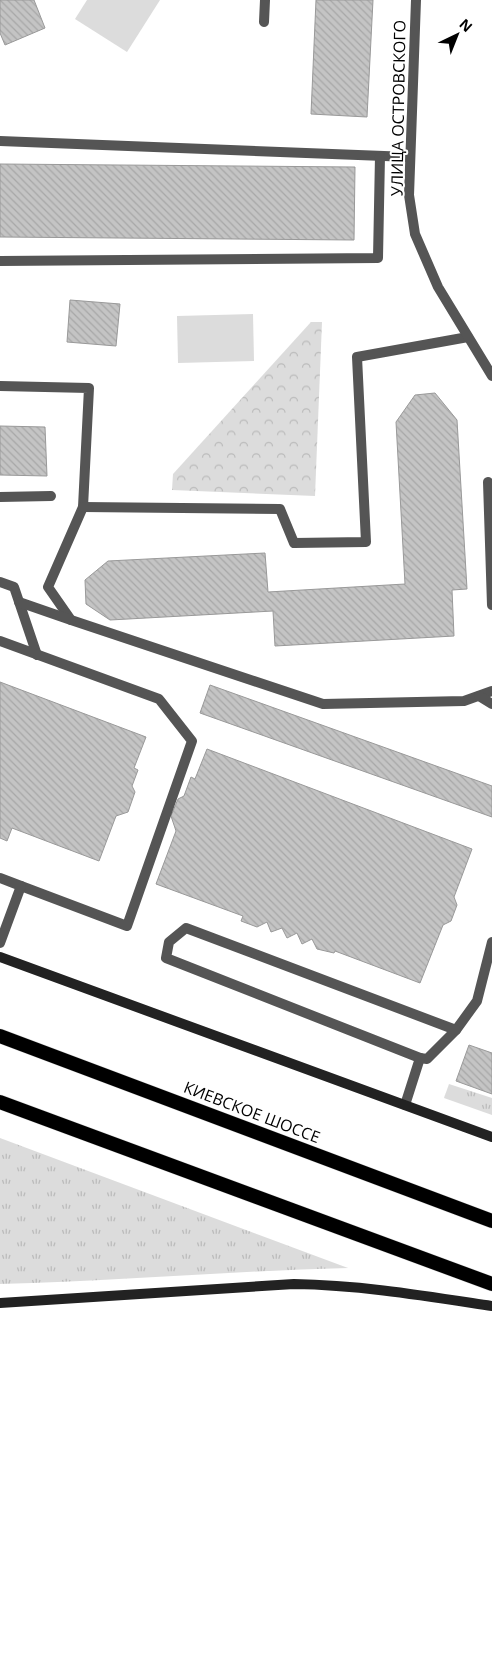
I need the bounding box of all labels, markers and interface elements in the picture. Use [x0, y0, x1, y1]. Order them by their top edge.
north arrow [432, 10, 482, 60]
text: N [456, 14, 477, 36]
street label: УЛИЦА ОСТРОВСКОГО [385, 20, 411, 196]
street label: КИЕВСКОЕ ШОССЕ [181, 1076, 323, 1148]

